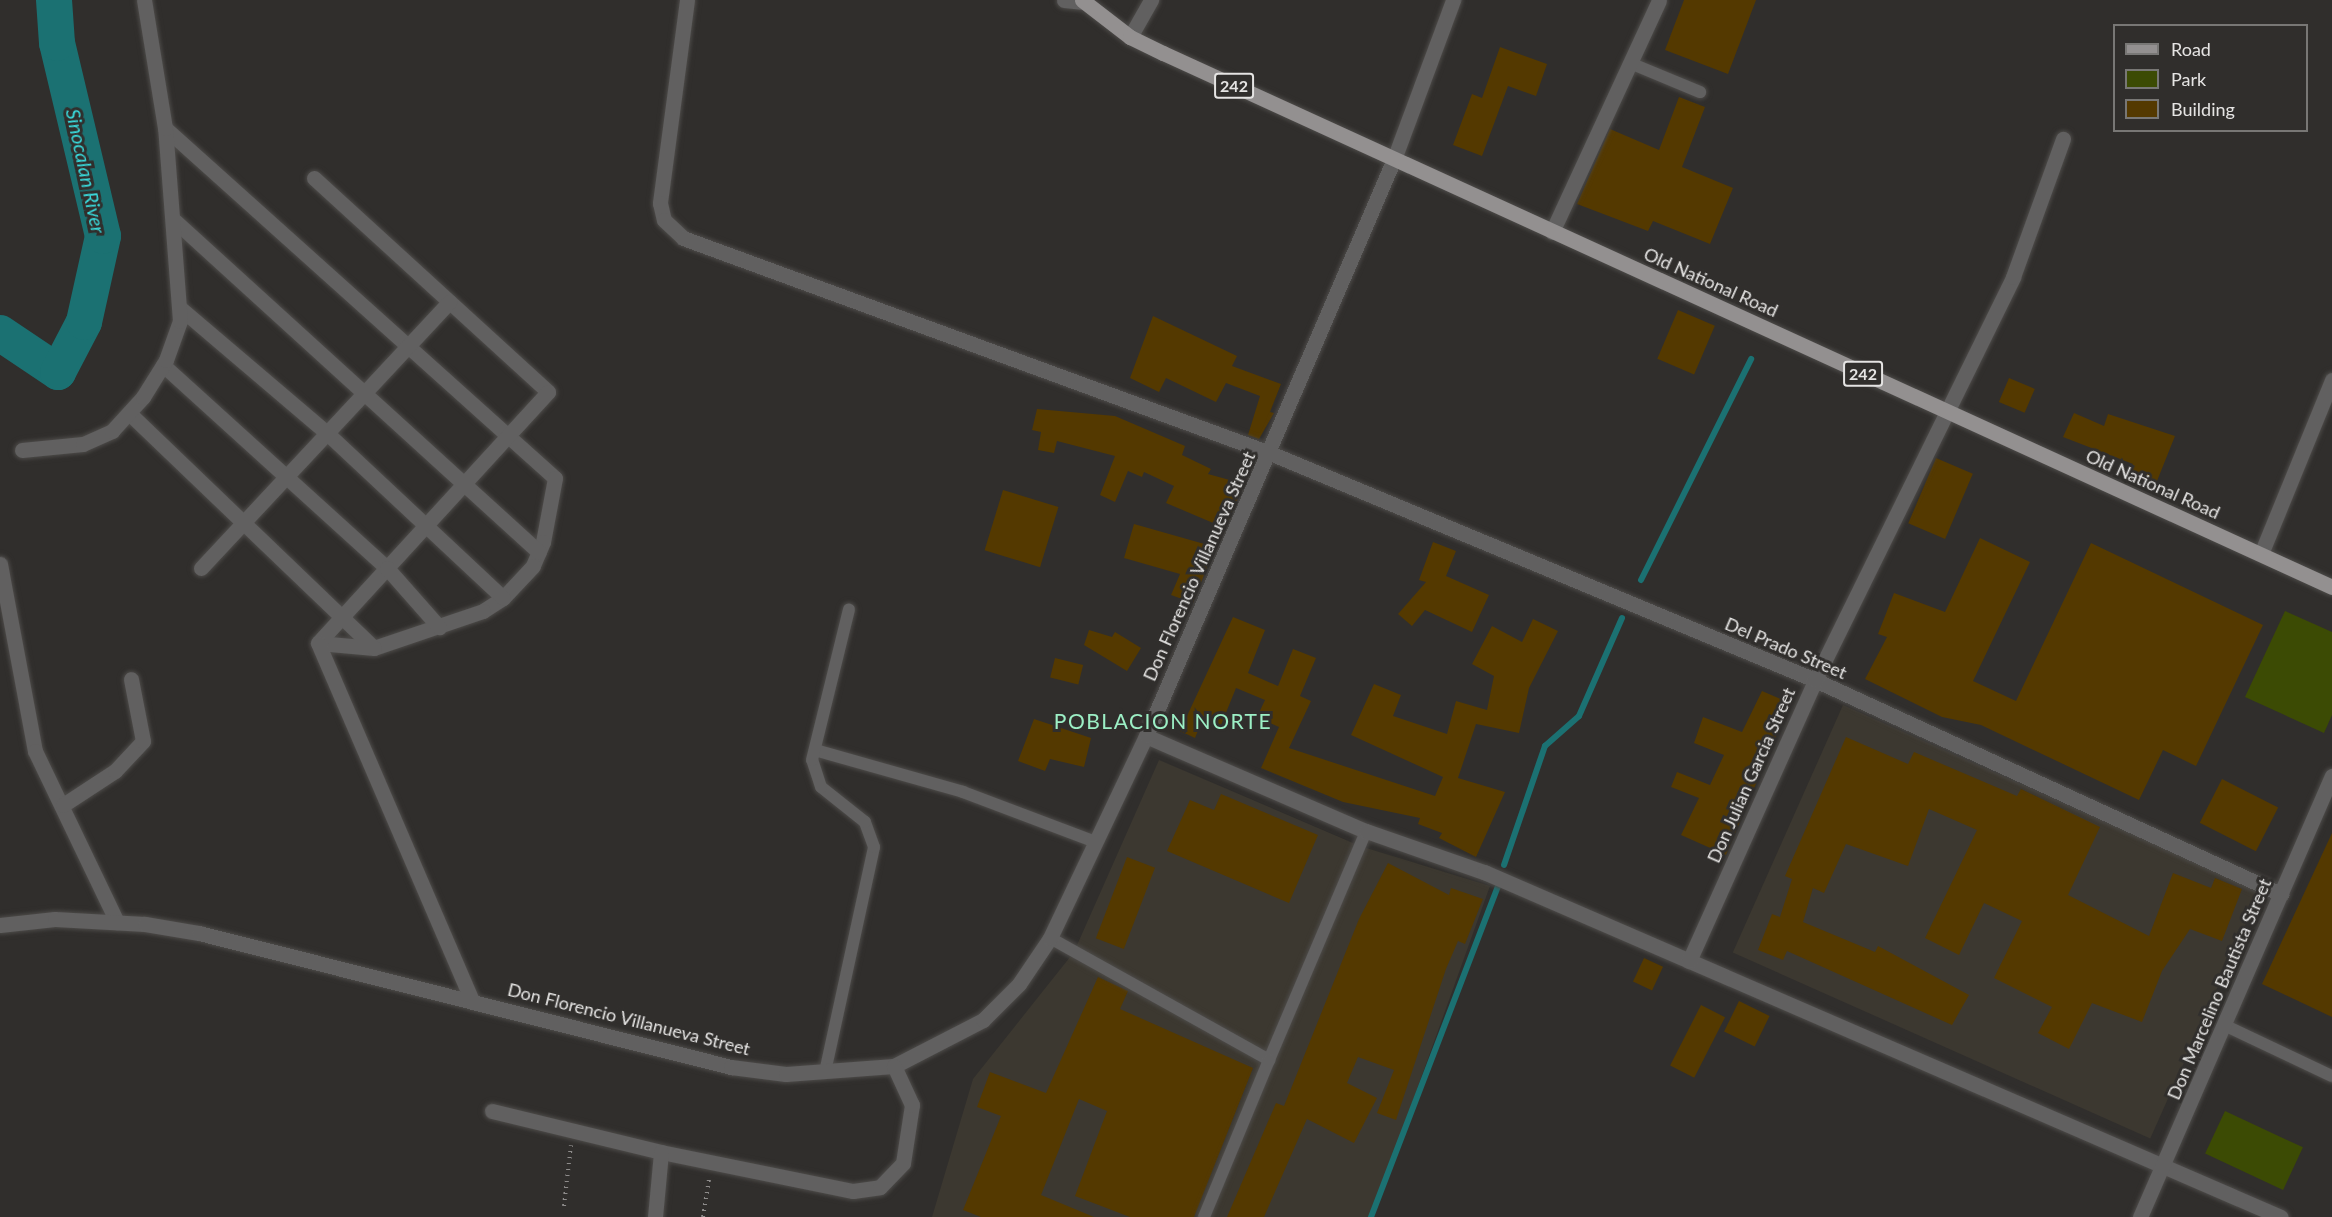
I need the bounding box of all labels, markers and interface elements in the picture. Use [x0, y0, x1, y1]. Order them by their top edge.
legend [2113, 24, 2308, 132]
text: Road [2171, 38, 2211, 60]
text: Park [2171, 68, 2206, 90]
road number: 242 [1213, 73, 1255, 99]
text: Building [2171, 98, 2235, 120]
water label: Sinocalan River [61, 107, 111, 235]
street label: Old National Road [1641, 243, 1781, 321]
road number: 242 [1842, 361, 1884, 387]
street label: Old National Road [2083, 445, 2223, 523]
street label: Don Florencio Villanueva Street [1138, 448, 1260, 684]
street label: Del Prado Street [1722, 613, 1850, 683]
street label: Don Julian Garcia Street [1702, 684, 1800, 866]
district label: POBLACION NORTE [1054, 708, 1272, 734]
street label: Don Marcelino Bautista Street [2163, 875, 2275, 1103]
street label: Don Florencio Villanueva Street [505, 978, 753, 1060]

